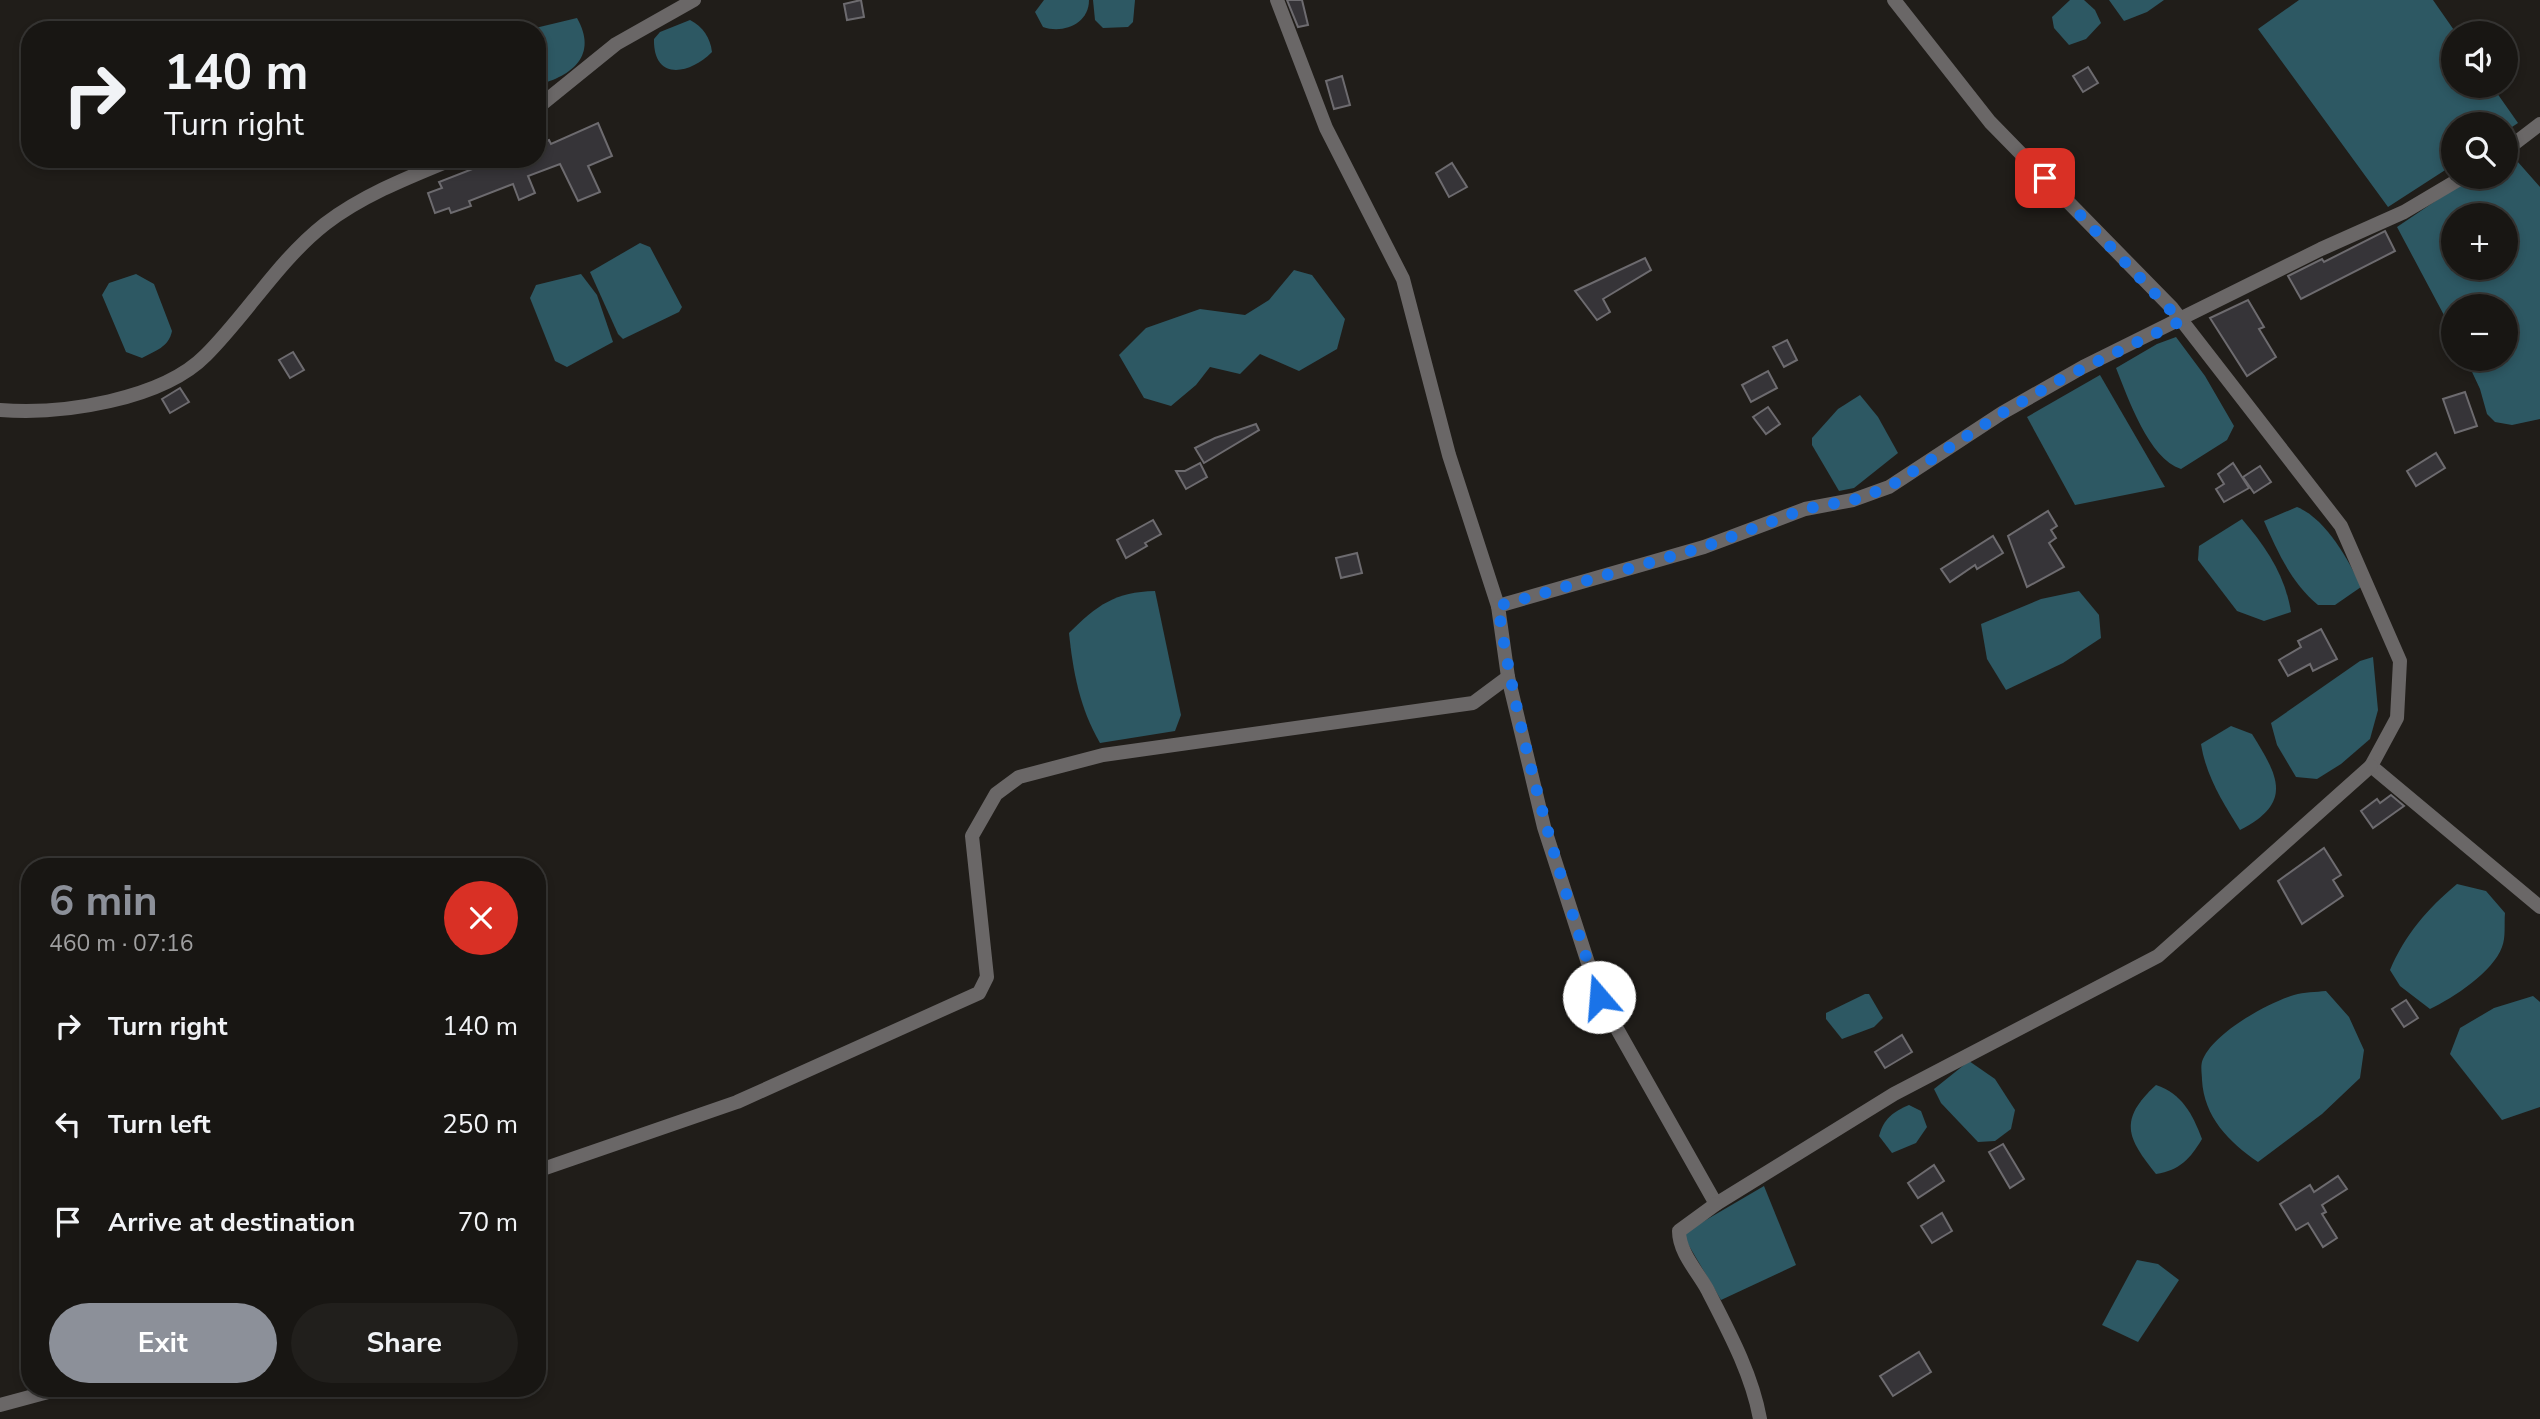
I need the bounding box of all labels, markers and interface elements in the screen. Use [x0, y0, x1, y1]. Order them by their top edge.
map controls [2441, 21, 2518, 371]
button: sound [2441, 21, 2518, 98]
text: 140 m [164, 39, 308, 106]
icon: right [49, 49, 140, 140]
text: Turn right [164, 103, 304, 146]
button: search [2441, 112, 2518, 189]
pin [2015, 148, 2075, 208]
icon: arrive [2026, 159, 2064, 197]
button: + [2441, 203, 2518, 280]
button: − [2441, 294, 2518, 371]
text: 6 min [49, 873, 158, 930]
button: close [444, 881, 518, 955]
text: 460 m · 07:16 [49, 928, 194, 959]
position arrow [1562, 960, 1636, 1034]
icon: right [49, 1007, 87, 1045]
text: Turn right [108, 1009, 227, 1044]
text: 140 m [442, 1009, 518, 1044]
icon: left [49, 1105, 87, 1143]
text: Turn left [108, 1107, 211, 1142]
text: 250 m [442, 1107, 518, 1142]
icon: arrive [49, 1203, 87, 1241]
text: Arrive at destination [108, 1205, 355, 1240]
text: 70 m [458, 1205, 518, 1240]
button: Exit [49, 1303, 277, 1383]
button: Share [291, 1303, 518, 1383]

